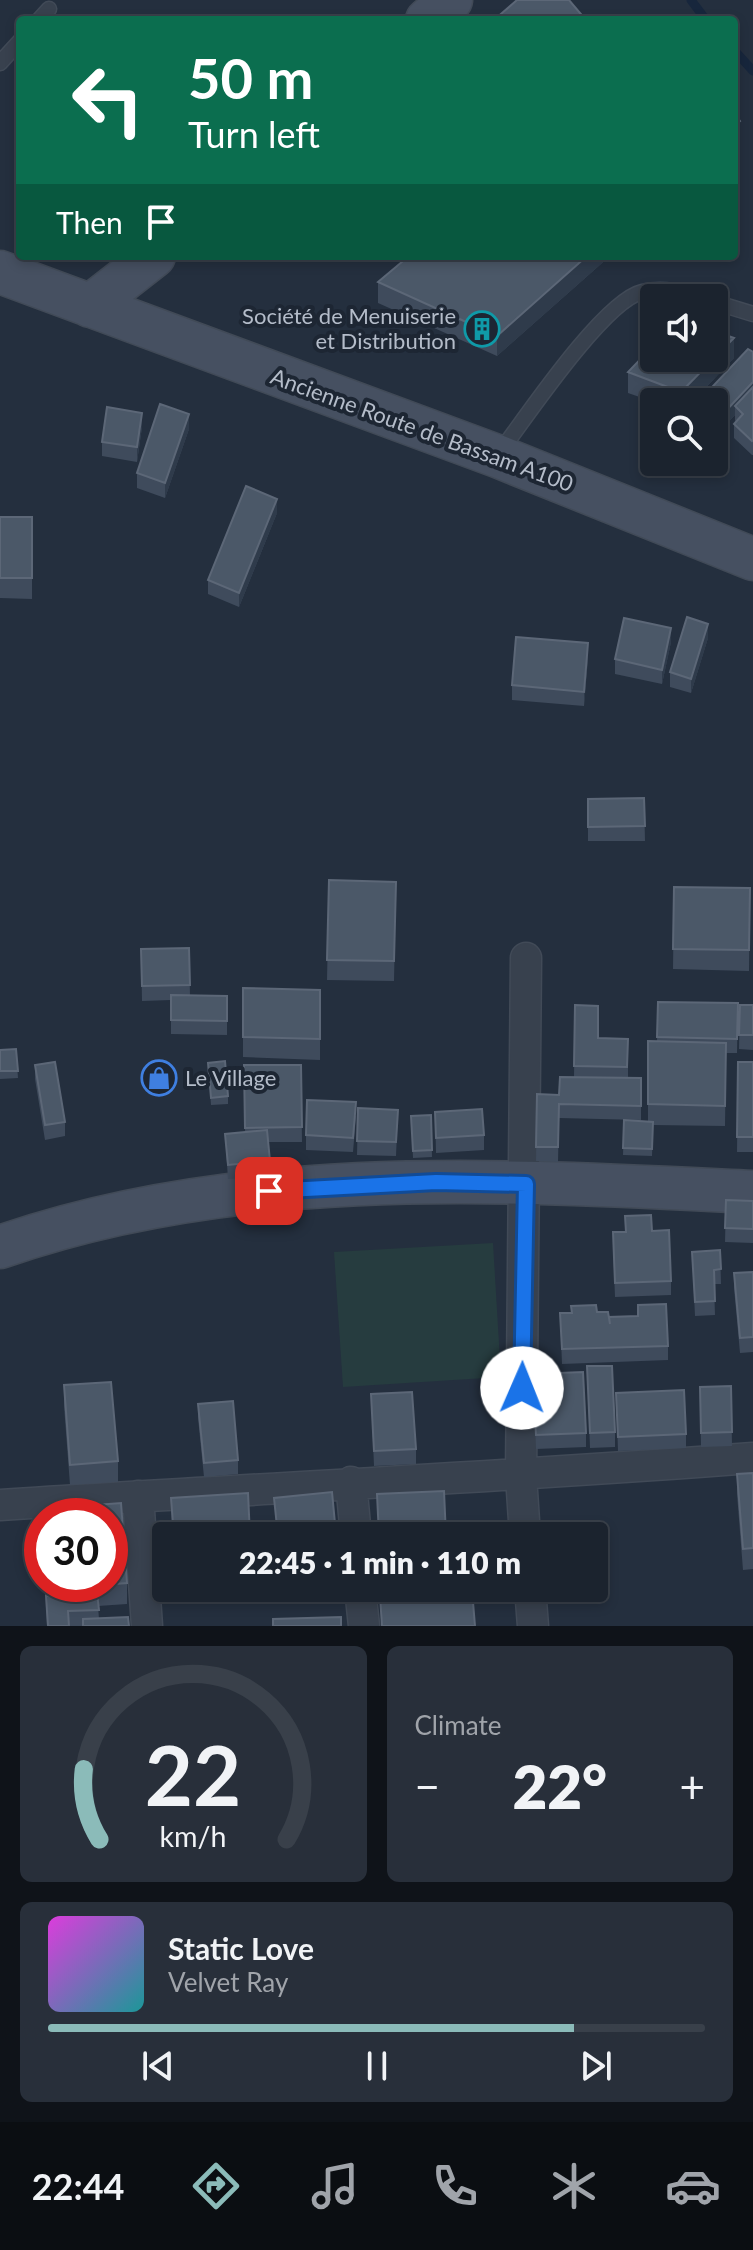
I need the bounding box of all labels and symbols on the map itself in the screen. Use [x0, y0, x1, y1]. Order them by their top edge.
place label: Société de Menuiserie et Distribution [242, 302, 456, 354]
building icon: Société de Menuiserie et Distribution [463, 310, 501, 348]
street label: Ancienne Route de Bassam A100 [267, 362, 577, 497]
shop icon: Le Village [140, 1059, 178, 1097]
place label: Le Village [185, 1064, 276, 1091]
pin [235, 1157, 303, 1225]
position arrow [480, 1346, 564, 1430]
speed limit sign: 30 [24, 1498, 128, 1602]

